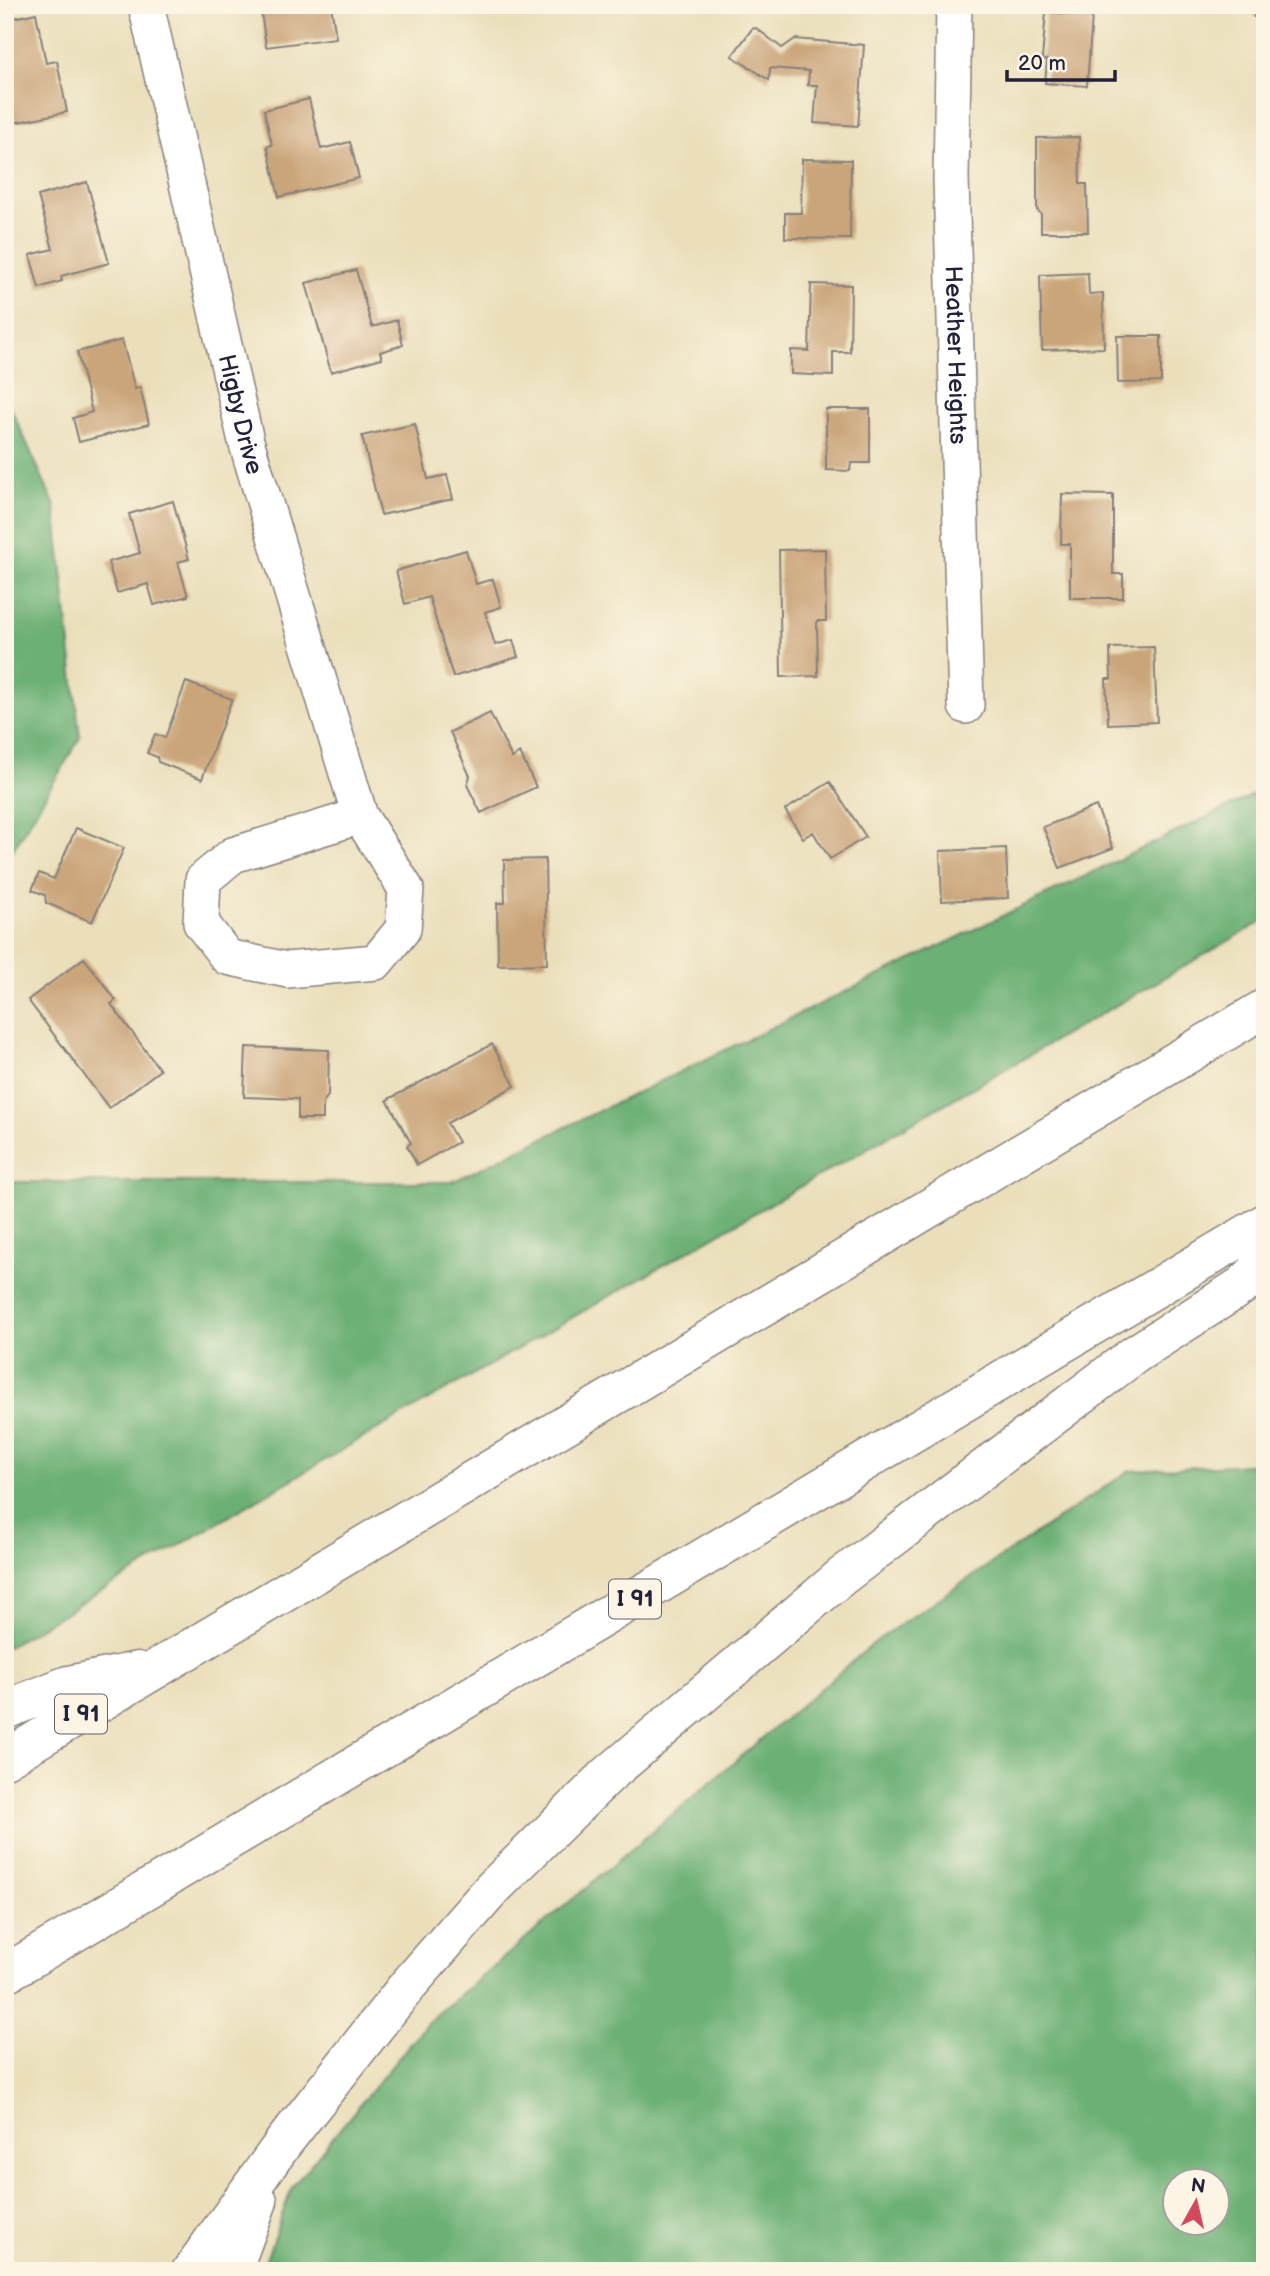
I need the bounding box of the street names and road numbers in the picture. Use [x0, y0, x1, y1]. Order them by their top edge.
street label: Heather Heights [939, 265, 973, 445]
street label: Higby Drive [212, 351, 270, 478]
road number: I 91 [609, 1580, 661, 1618]
road number: I 91 [55, 1694, 107, 1734]

